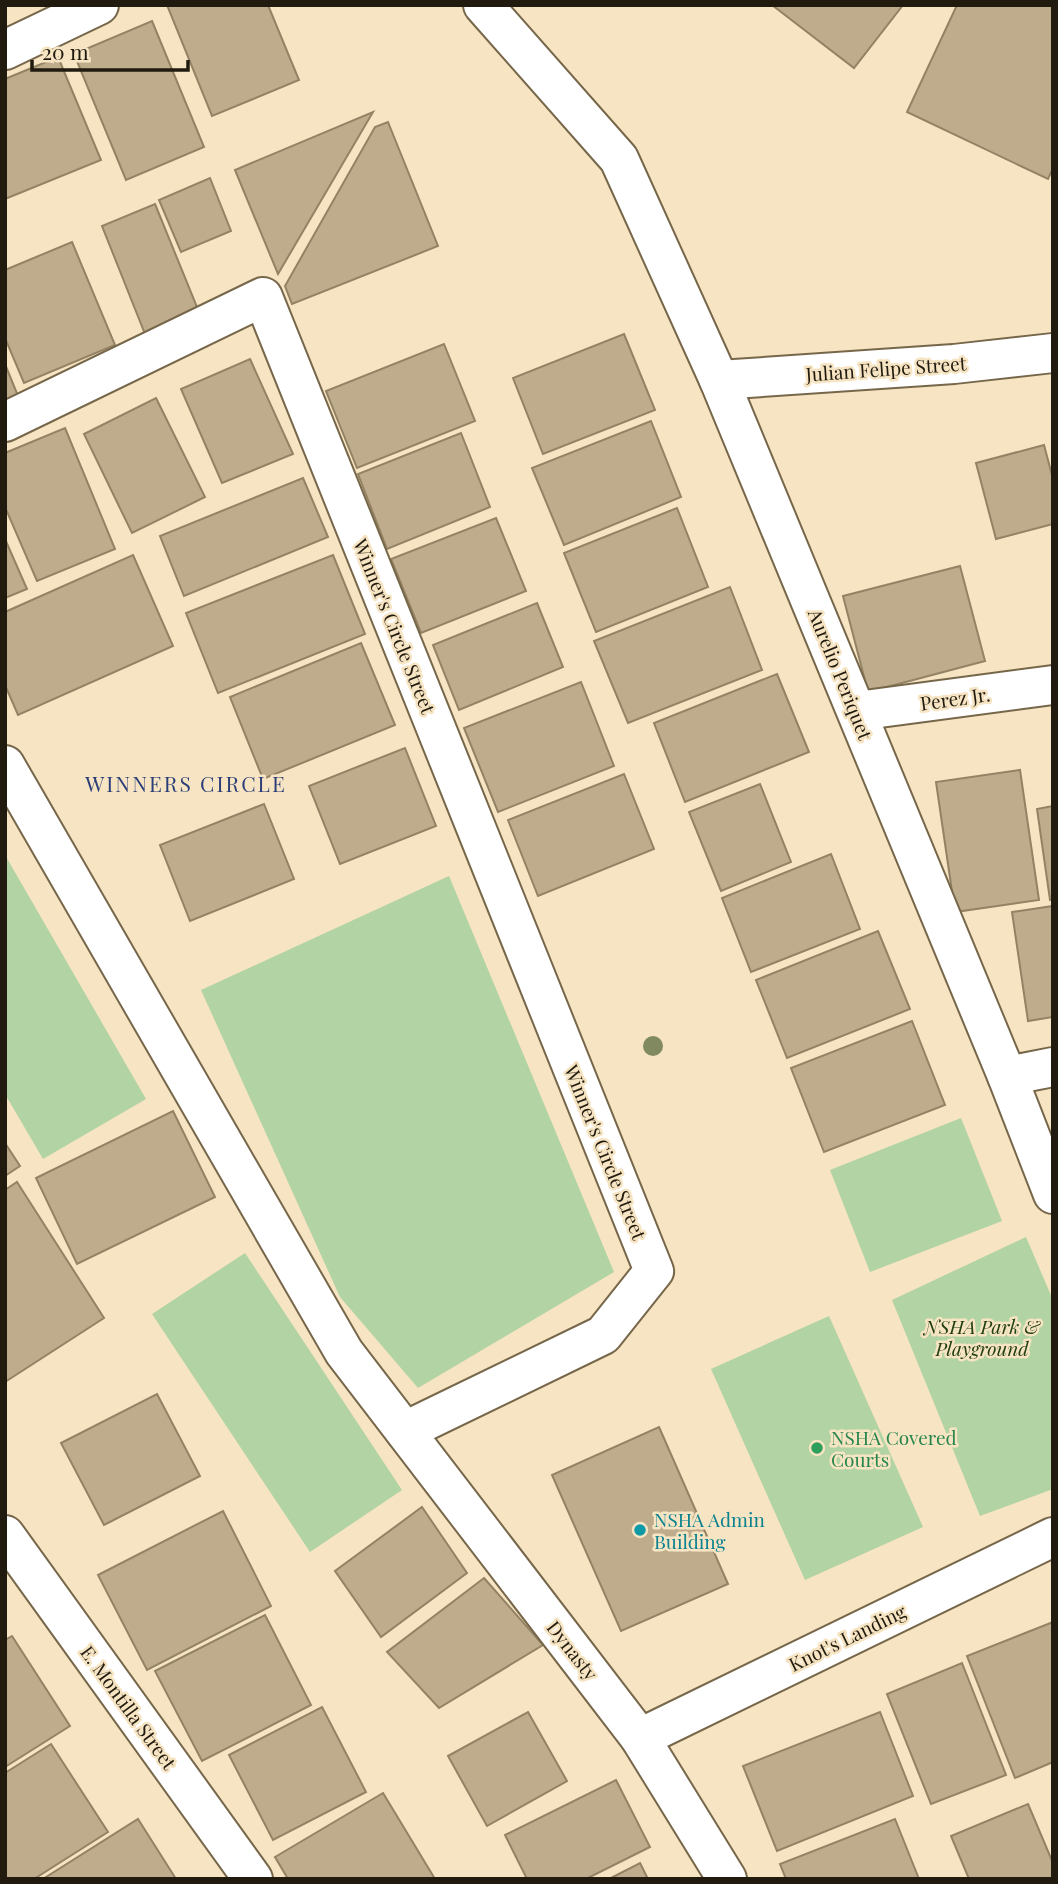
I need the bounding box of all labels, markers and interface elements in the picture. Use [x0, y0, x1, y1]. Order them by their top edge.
scale bar [32, 28, 187, 72]
text: 20 m [42, 37, 89, 65]
street label: Julian Felipe Street [804, 349, 967, 387]
street label: Winner's Circle Street [348, 534, 442, 718]
street label: Aurelio Periquet [803, 604, 879, 744]
street label: Perez Jr. [918, 680, 992, 716]
district label: WINNERS CIRCLE [84, 769, 287, 797]
street label: Winner's Circle Street [559, 1060, 653, 1244]
park label: NSHA Park & Playground [922, 1313, 1041, 1361]
place label: NSHA Covered Courts [831, 1424, 957, 1472]
marker: NSHA Covered Courts [809, 1440, 825, 1456]
place label: NSHA Admin Building [654, 1506, 766, 1554]
marker: NSHA Admin Building [632, 1522, 648, 1538]
street label: Knot's Landing [784, 1597, 910, 1677]
street label: Dynasty [542, 1615, 605, 1685]
street label: E. Montilla Street [75, 1640, 183, 1774]

